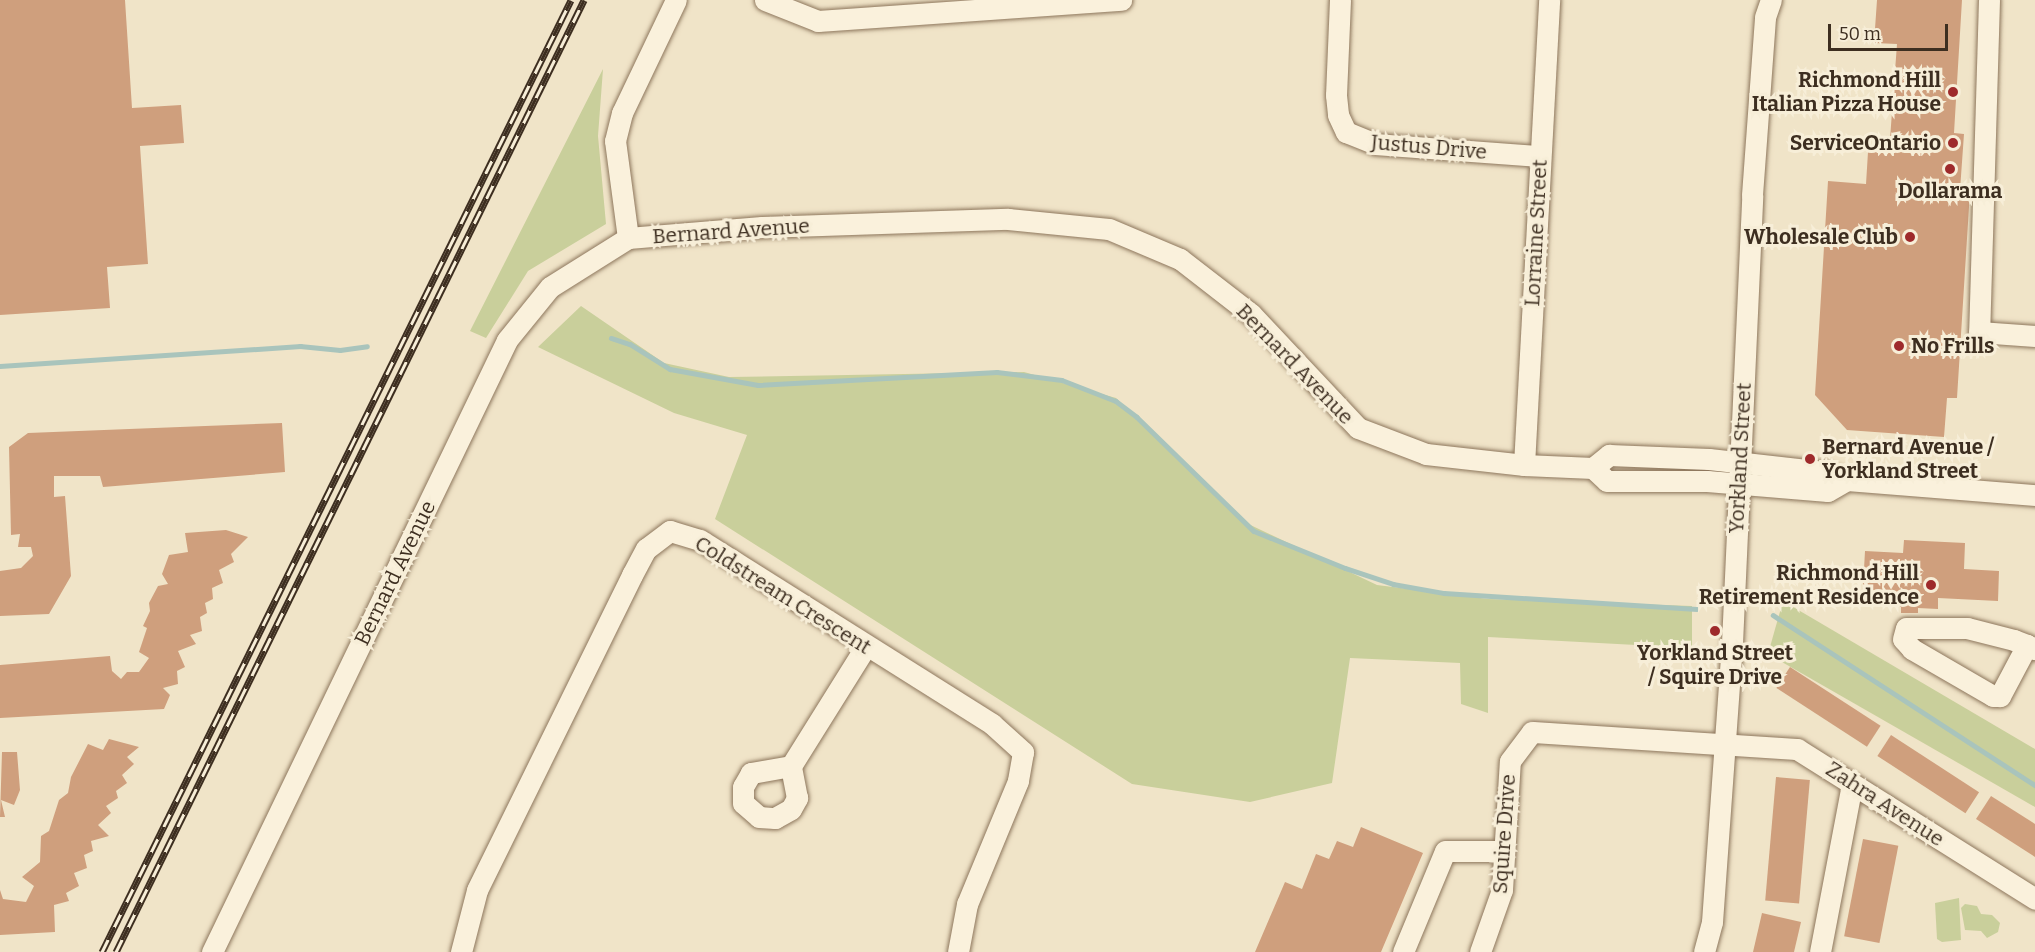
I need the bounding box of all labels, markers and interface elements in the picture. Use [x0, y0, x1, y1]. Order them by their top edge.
scale bar [1831, 12, 1951, 50]
text: 50 m [1839, 23, 1881, 45]
place label: Richmond Hill Italian Pizza House [1752, 67, 1941, 117]
marker: Richmond Hill Italian Pizza House [1946, 85, 1960, 99]
street label: Justus Drive [1370, 129, 1488, 165]
place label: ServiceOntario [1790, 130, 1941, 156]
marker: ServiceOntario [1946, 136, 1960, 150]
street label: Lorraine Street [1520, 159, 1552, 307]
marker: Dollarama [1943, 162, 1957, 176]
place label: Dollarama [1898, 178, 2002, 204]
street label: Bernard Avenue [651, 213, 811, 249]
place label: Wholesale Club [1744, 224, 1898, 250]
marker: Wholesale Club [1903, 230, 1917, 244]
street label: Bernard Avenue [1231, 298, 1359, 430]
place label: No Frills [1911, 333, 1994, 359]
marker: No Frills [1892, 339, 1906, 353]
street label: Yorkland Street [1723, 382, 1757, 534]
place label: Bernard Avenue / Yorkland Street [1822, 434, 1994, 484]
marker: Bernard Avenue / Yorkland Street [1803, 452, 1817, 466]
street label: Bernard Avenue [349, 497, 441, 649]
street label: Coldstream Crescent [690, 530, 876, 660]
place label: Richmond Hill Retirement Residence [1699, 560, 1919, 610]
marker: Richmond Hill Retirement Residence [1924, 578, 1938, 592]
marker: Yorkland Street / Squire Drive [1708, 624, 1722, 638]
place label: Yorkland Street / Squire Drive [1637, 640, 1793, 690]
street label: Zahra Avenue [1821, 756, 1949, 852]
street label: Squire Drive [1487, 773, 1521, 895]

